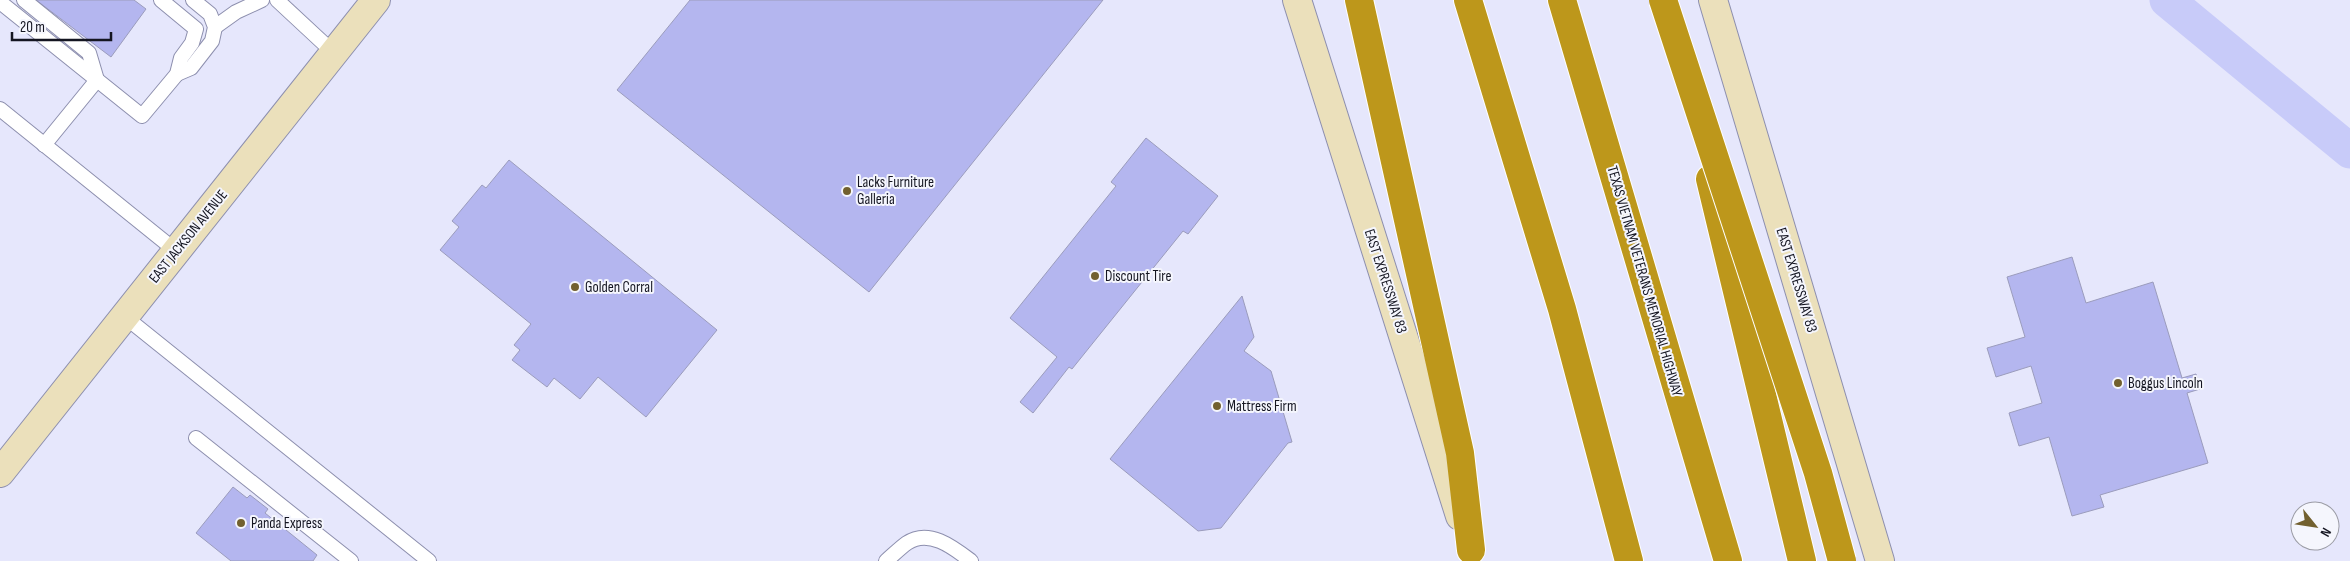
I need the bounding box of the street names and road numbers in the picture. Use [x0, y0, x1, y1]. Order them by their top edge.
street label: TEXAS VIETNAM VETERANS MEMORIAL HIGHWAY [1602, 164, 1687, 399]
street label: EAST JACKSON AVENUE [145, 186, 232, 287]
street label: EAST EXPRESSWAY 83 [1772, 225, 1821, 335]
street label: EAST EXPRESSWAY 83 [1360, 227, 1411, 336]

